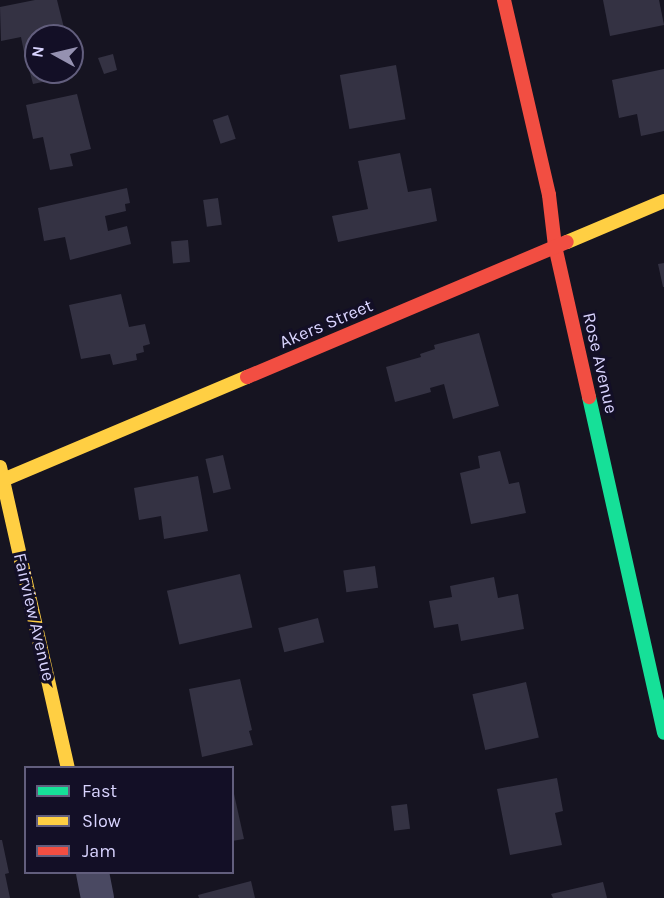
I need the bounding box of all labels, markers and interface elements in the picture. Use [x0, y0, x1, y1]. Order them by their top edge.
north arrow [24, 24, 84, 84]
text: N [27, 45, 48, 59]
street label: Akers Street [276, 295, 376, 353]
street label: Rose Avenue [578, 310, 622, 416]
street label: Fairview Avenue [9, 551, 59, 683]
legend [24, 766, 234, 874]
text: Fast [82, 780, 117, 802]
text: Slow [82, 810, 121, 832]
text: Jam [82, 840, 116, 862]

